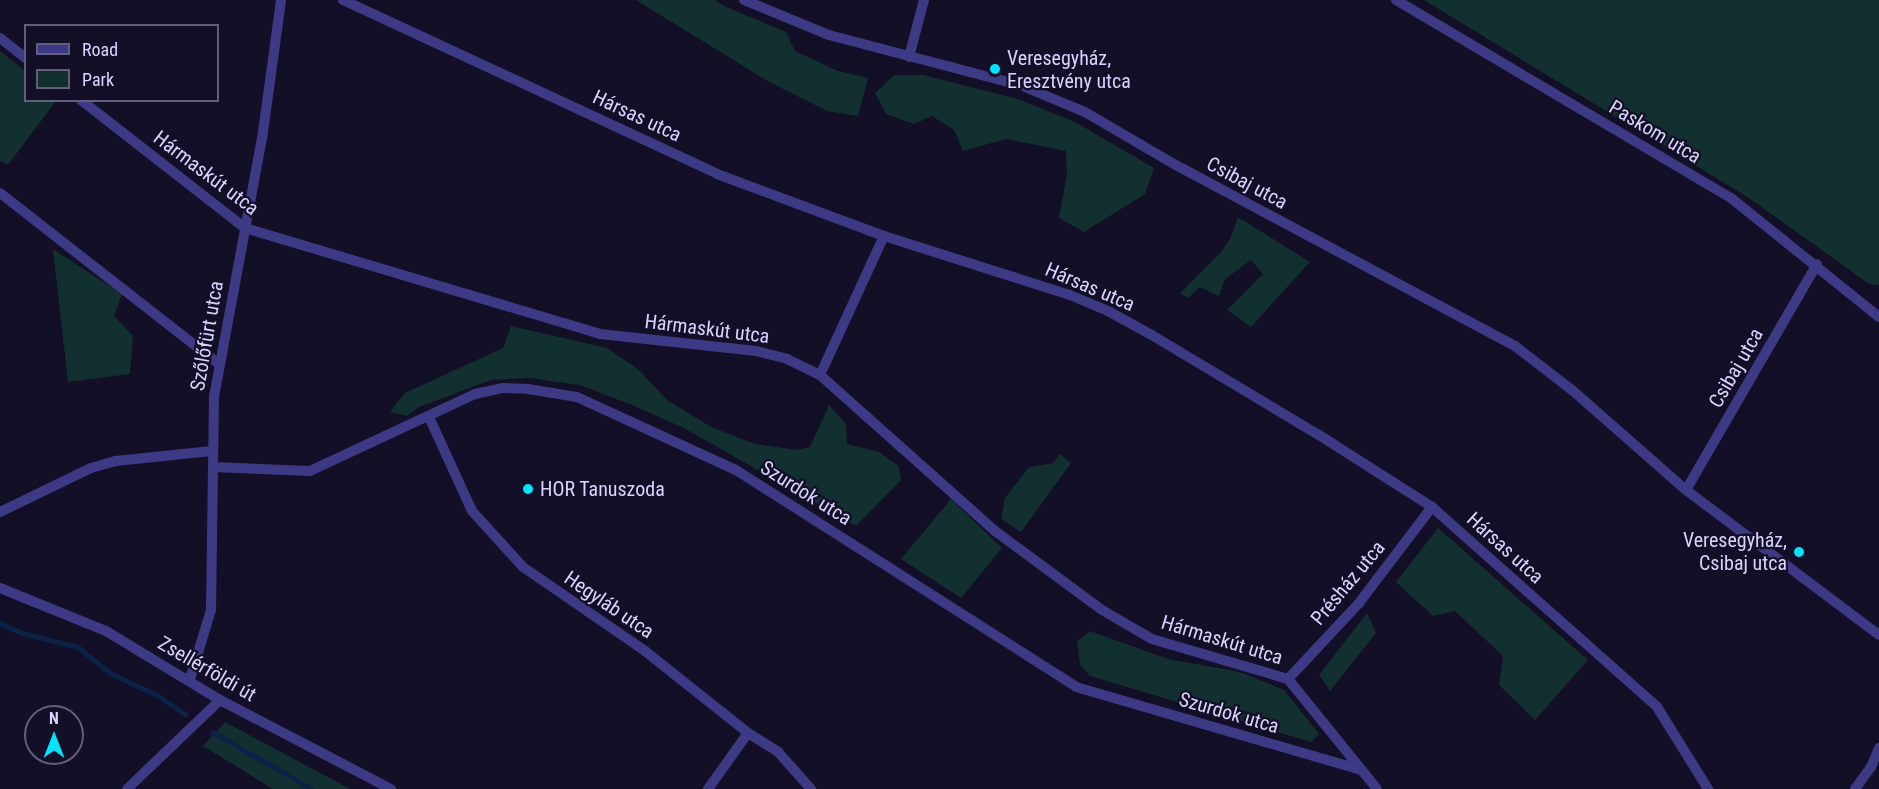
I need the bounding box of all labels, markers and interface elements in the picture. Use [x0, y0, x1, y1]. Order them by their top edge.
legend [24, 24, 219, 102]
text: Road [82, 39, 118, 60]
place label: Veresegyház, Eresztvény utca [1007, 46, 1131, 93]
marker: Veresegyház, Eresztvény utca [988, 62, 1002, 76]
text: Park [82, 69, 114, 90]
street label: Hársas utca [589, 85, 685, 147]
street label: Paskom utca [1605, 95, 1705, 169]
street label: Hármaskút utca [149, 126, 263, 220]
street label: Csibaj utca [1203, 152, 1291, 214]
street label: Hársas utca [1042, 257, 1138, 317]
street label: Szőlőfürt utca [186, 279, 228, 393]
street label: Hármaskút utca [643, 309, 771, 349]
street label: Csibaj utca [1704, 324, 1768, 412]
street label: Szurdok utca [756, 456, 856, 530]
place label: HOR Tanuszoda [540, 477, 665, 501]
marker: HOR Tanuszoda [521, 482, 535, 496]
street label: Hársas utca [1462, 507, 1548, 589]
place label: Veresegyház, Csibaj utca [1683, 528, 1787, 575]
street label: Présház utca [1306, 536, 1390, 630]
marker: Veresegyház, Csibaj utca [1792, 545, 1806, 559]
street label: Hegyláb utca [560, 566, 658, 644]
street label: Hármaskút utca [1159, 610, 1285, 670]
street label: Zsellérföldi út [154, 631, 260, 707]
street label: Szurdok utca [1176, 687, 1282, 739]
north arrow [24, 705, 84, 765]
text: N [49, 709, 59, 728]

